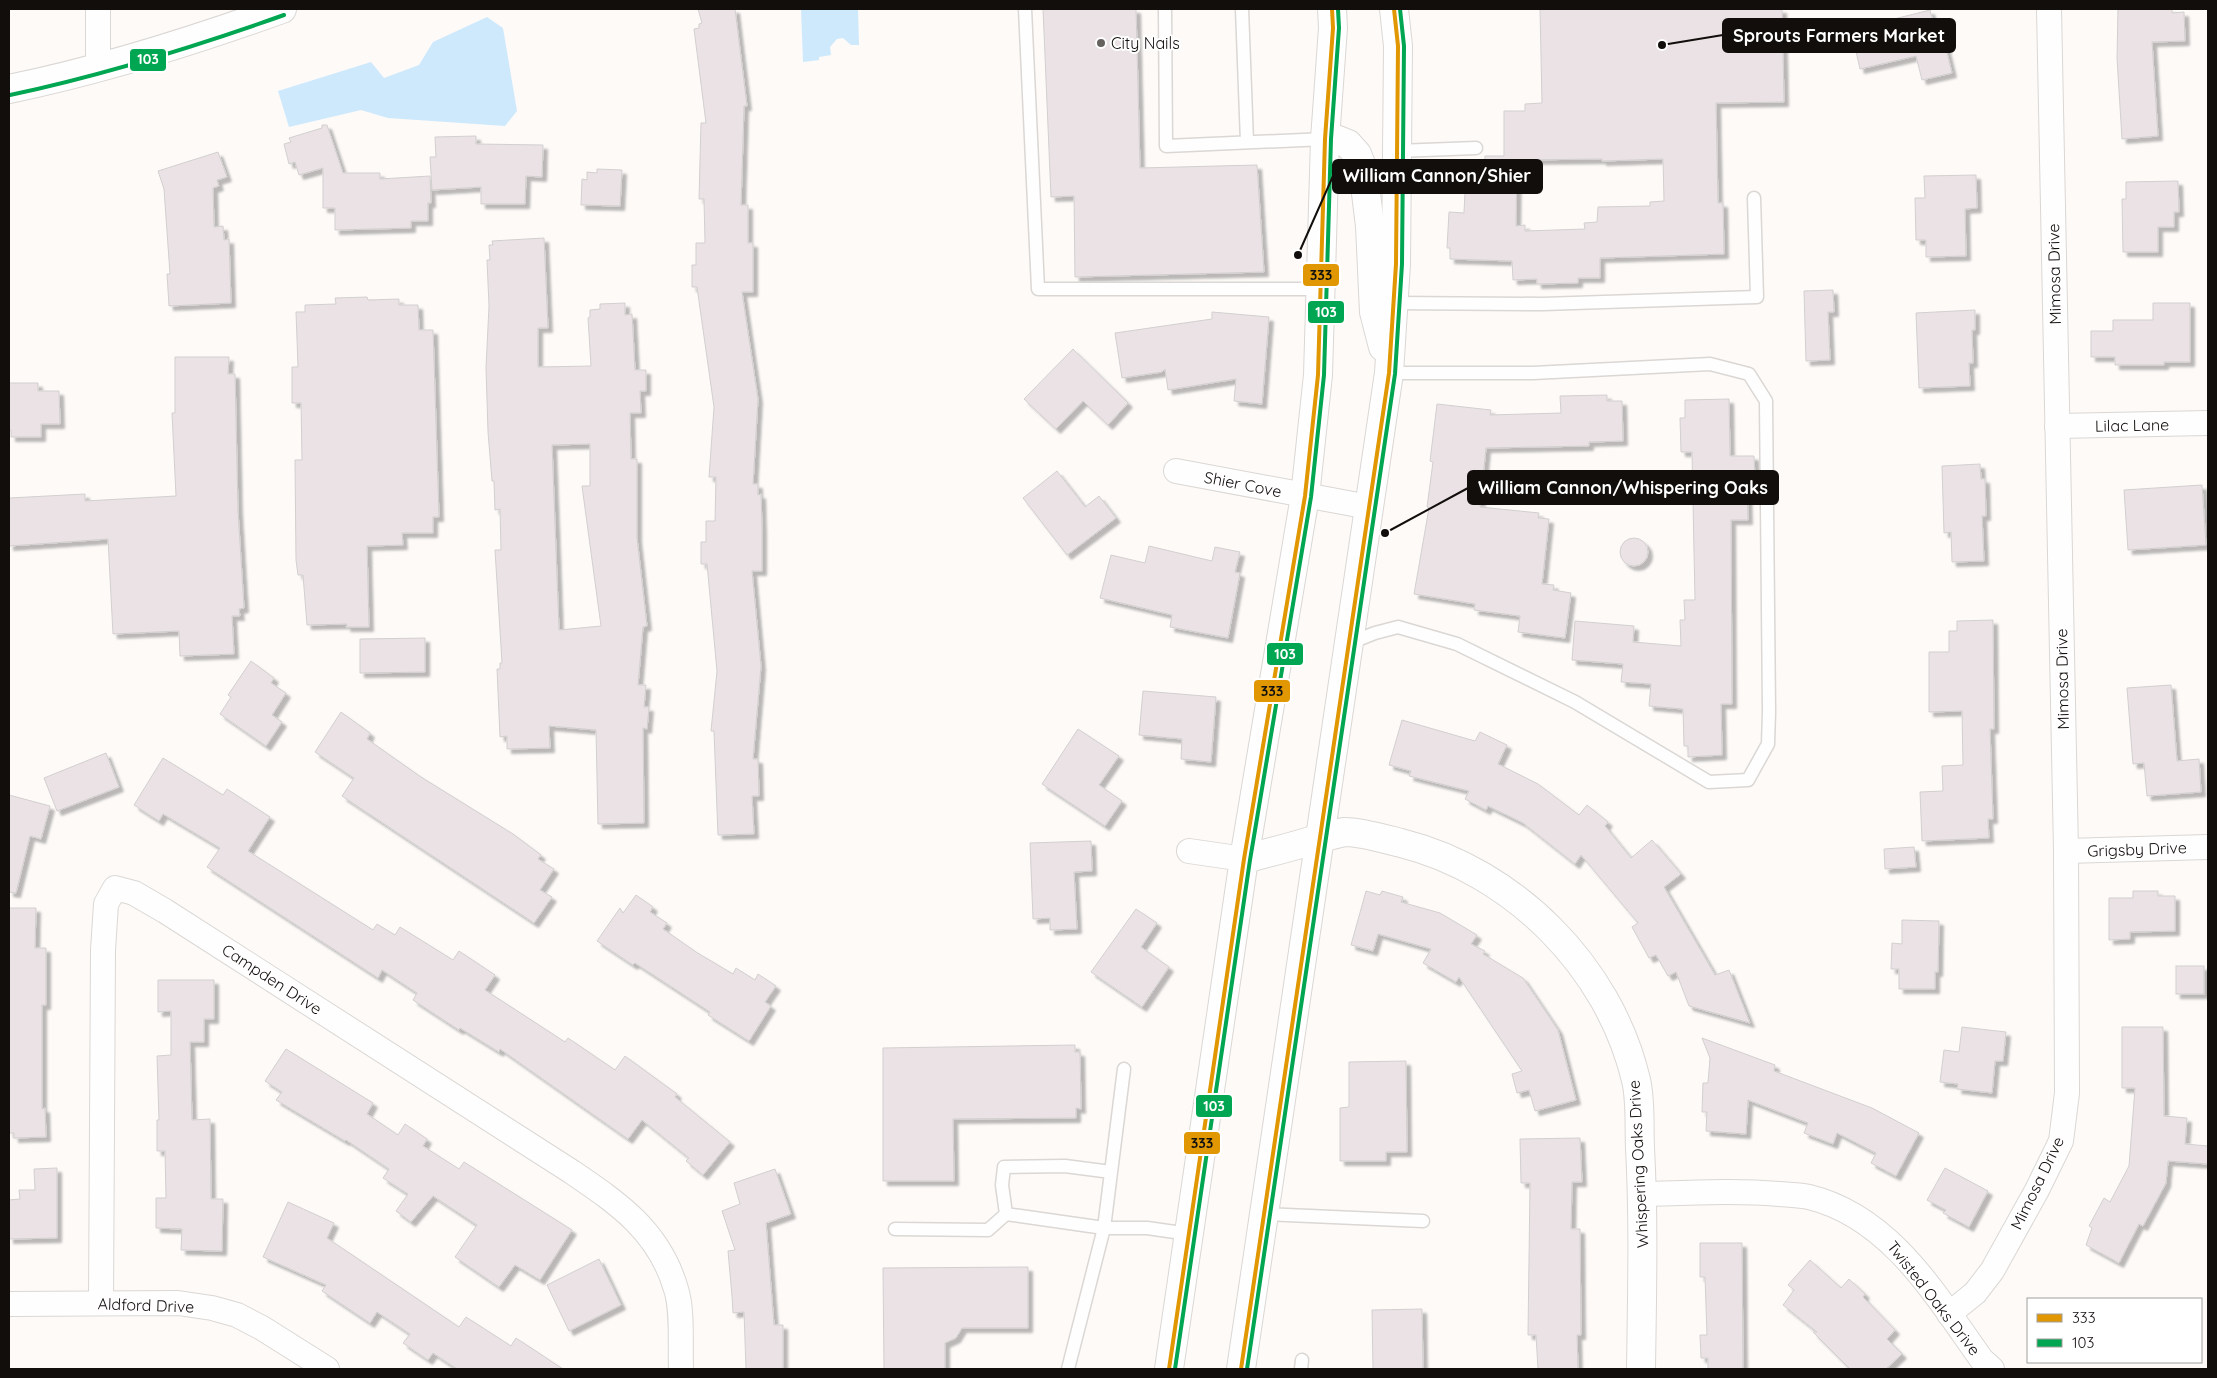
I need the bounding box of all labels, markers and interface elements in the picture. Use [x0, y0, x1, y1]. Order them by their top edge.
callout: Sprouts Farmers Market [1723, 19, 1955, 52]
text: Sprouts Farmers Market [1733, 24, 1945, 47]
place label: City Nails [1111, 33, 1180, 53]
marker: City Nails [1095, 37, 1107, 49]
line badge: 103 [129, 48, 167, 72]
text: 103 [137, 50, 159, 68]
callout: William Cannon/Shier [1333, 160, 1542, 193]
text: William Cannon/Shier [1343, 164, 1531, 187]
street label: Mimosa Drive [2043, 223, 2065, 325]
line badge: 333 [1302, 263, 1340, 287]
text: 333 [1310, 266, 1332, 284]
line badge: 103 [1307, 300, 1345, 324]
text: 103 [1315, 303, 1337, 321]
street label: Lilac Lane [2095, 414, 2169, 436]
street label: Shier Cove [1203, 467, 1283, 501]
callout: William Cannon/Whispering Oaks [1468, 471, 1778, 504]
text: William Cannon/Whispering Oaks [1478, 476, 1768, 499]
street label: Mimosa Drive [2051, 628, 2073, 730]
line badge: 103 [1266, 642, 1304, 666]
text: 103 [1274, 645, 1296, 663]
line badge: 333 [1253, 679, 1291, 703]
text: 333 [1261, 682, 1283, 700]
street label: Grigsby Drive [2087, 837, 2187, 861]
street label: Campden Drive [218, 939, 326, 1019]
street label: Whispering Oaks Drive [1624, 1079, 1652, 1249]
line badge: 103 [1195, 1094, 1233, 1118]
text: 103 [1203, 1097, 1225, 1115]
line badge: 333 [1183, 1131, 1221, 1155]
street label: Mimosa Drive [2006, 1133, 2068, 1233]
text: 333 [1191, 1134, 1213, 1152]
street label: Twisted Oaks Drive [1883, 1237, 1985, 1359]
street label: Aldford Drive [97, 1293, 195, 1317]
legend [2027, 1298, 2202, 1363]
text: 333 [2072, 1308, 2096, 1327]
text: 103 [2072, 1333, 2094, 1352]

